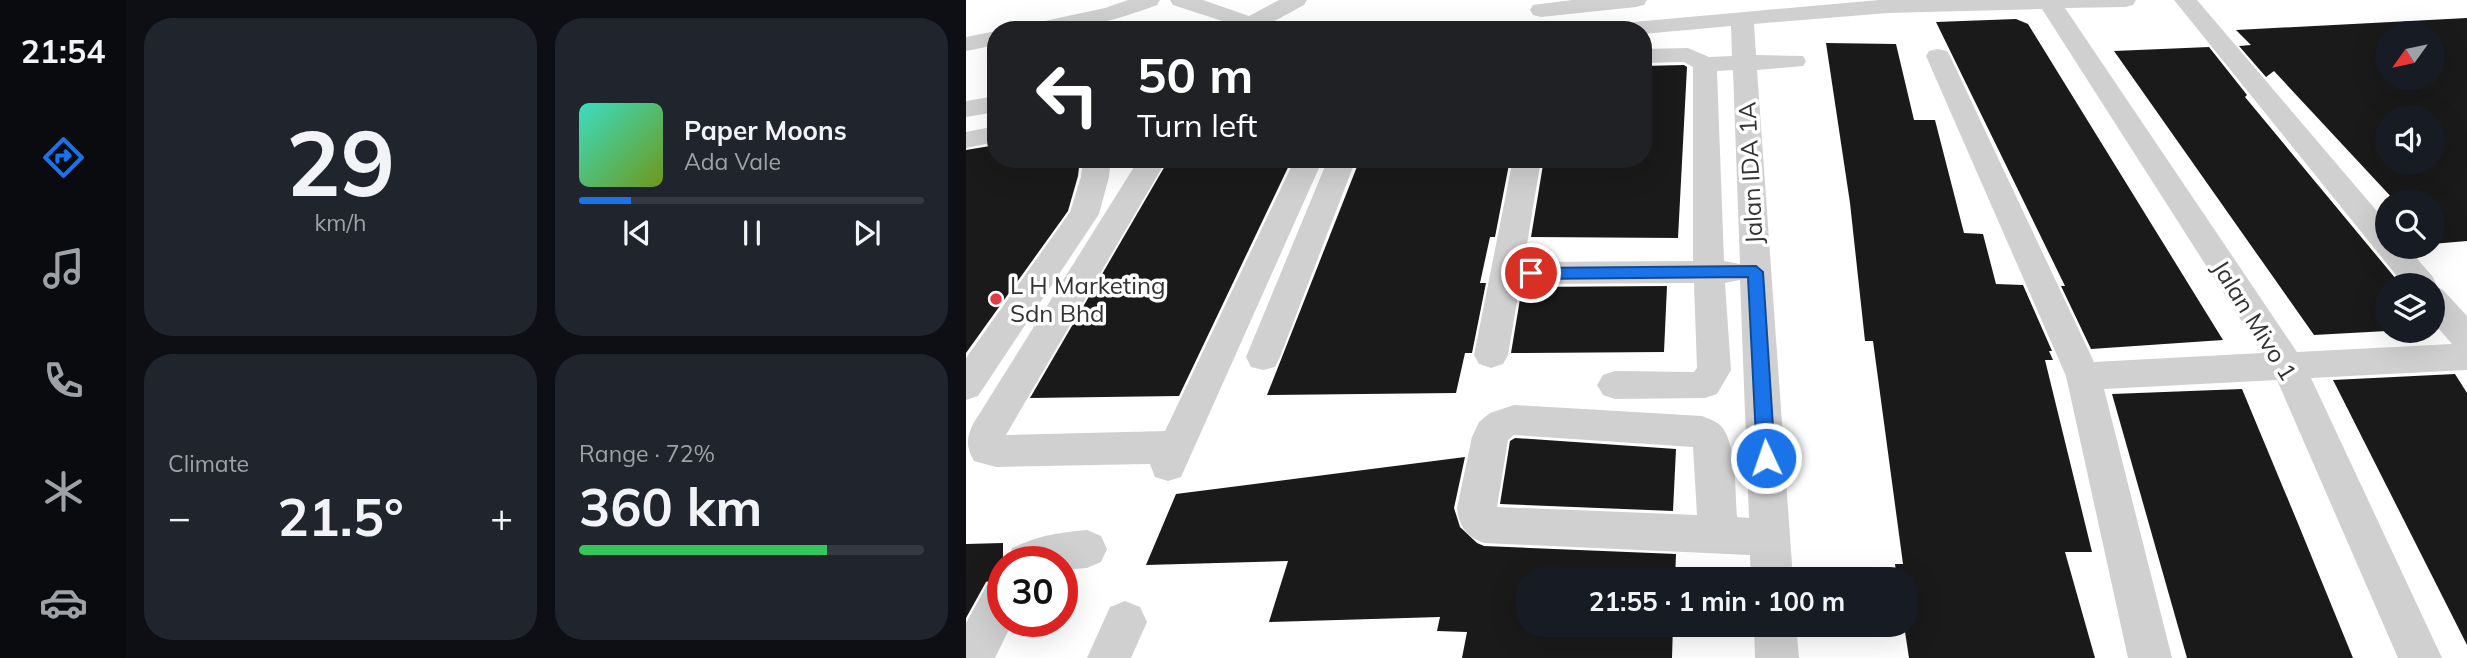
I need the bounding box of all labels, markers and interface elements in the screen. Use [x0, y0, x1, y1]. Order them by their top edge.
north arrow [2375, 21, 2445, 91]
map controls [2375, 21, 2445, 343]
text: 21:54 [21, 31, 105, 71]
text: 50 m [1137, 44, 1253, 105]
icon: left [1022, 49, 1113, 140]
street label: Jalan IDA 1A [1731, 101, 1769, 245]
text: 29 [286, 105, 395, 219]
text: Turn left [1137, 105, 1257, 145]
button: sound [2375, 105, 2445, 175]
text: Paper Moons [684, 114, 847, 147]
icon: directions [39, 133, 88, 182]
text: Ada Vale [684, 147, 781, 176]
button: search [2375, 189, 2445, 259]
text: km/h [314, 208, 367, 237]
icon: previous [618, 214, 656, 252]
icon: pause [733, 214, 771, 252]
icon: next [848, 214, 886, 252]
pin [1501, 243, 1561, 303]
icon: music [39, 244, 88, 293]
icon: arrive [1512, 254, 1550, 292]
street label: Jalan Mivo 1 [2206, 254, 2304, 386]
place label: L H Marketing Sdn Bhd [1010, 270, 1165, 328]
button: layers [2375, 273, 2445, 343]
marker: L H Marketing Sdn Bhd [988, 291, 1004, 307]
icon: phone [39, 356, 88, 405]
position arrow [1729, 421, 1803, 495]
text: Range · 72% [579, 439, 715, 468]
text: Climate [168, 449, 249, 478]
icon: climate [39, 467, 88, 516]
text: 360 km [579, 474, 762, 539]
text: 21.5° [277, 484, 404, 549]
text: − [168, 493, 191, 541]
text: + [490, 493, 513, 541]
speed limit sign: 30 [987, 546, 1078, 637]
icon: car [39, 578, 88, 627]
text: 21:55 · 1 min · 100 m [1589, 585, 1845, 618]

